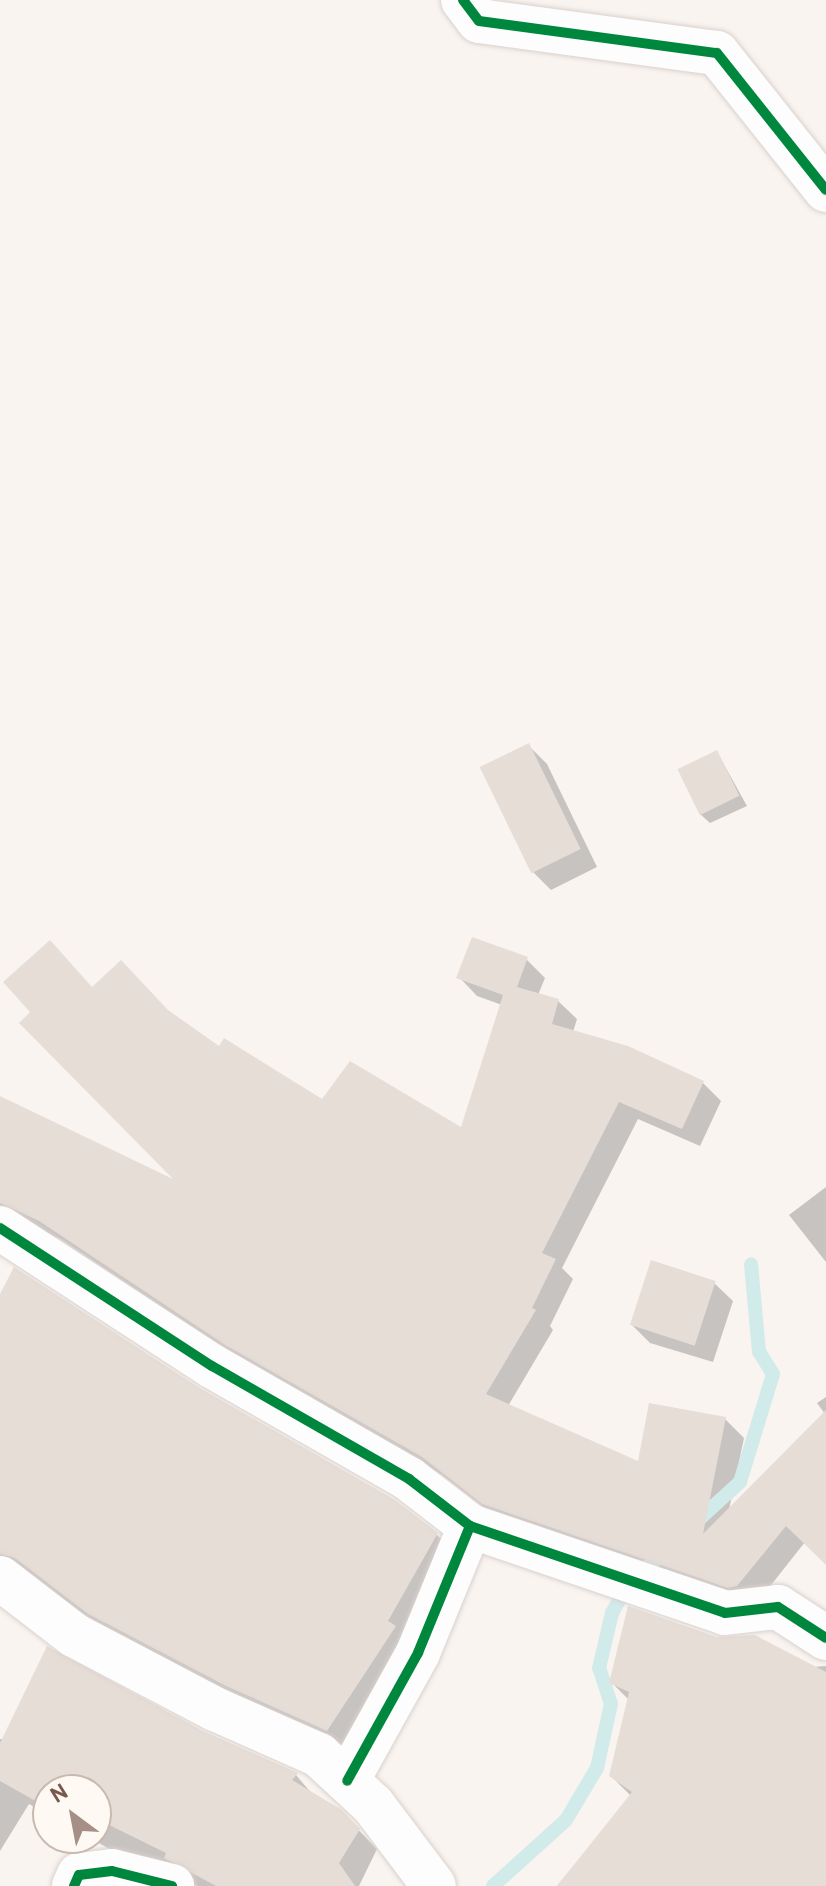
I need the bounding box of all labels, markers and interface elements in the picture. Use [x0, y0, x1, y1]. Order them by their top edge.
north arrow [32, 1774, 112, 1854]
text: N [46, 1779, 74, 1811]

